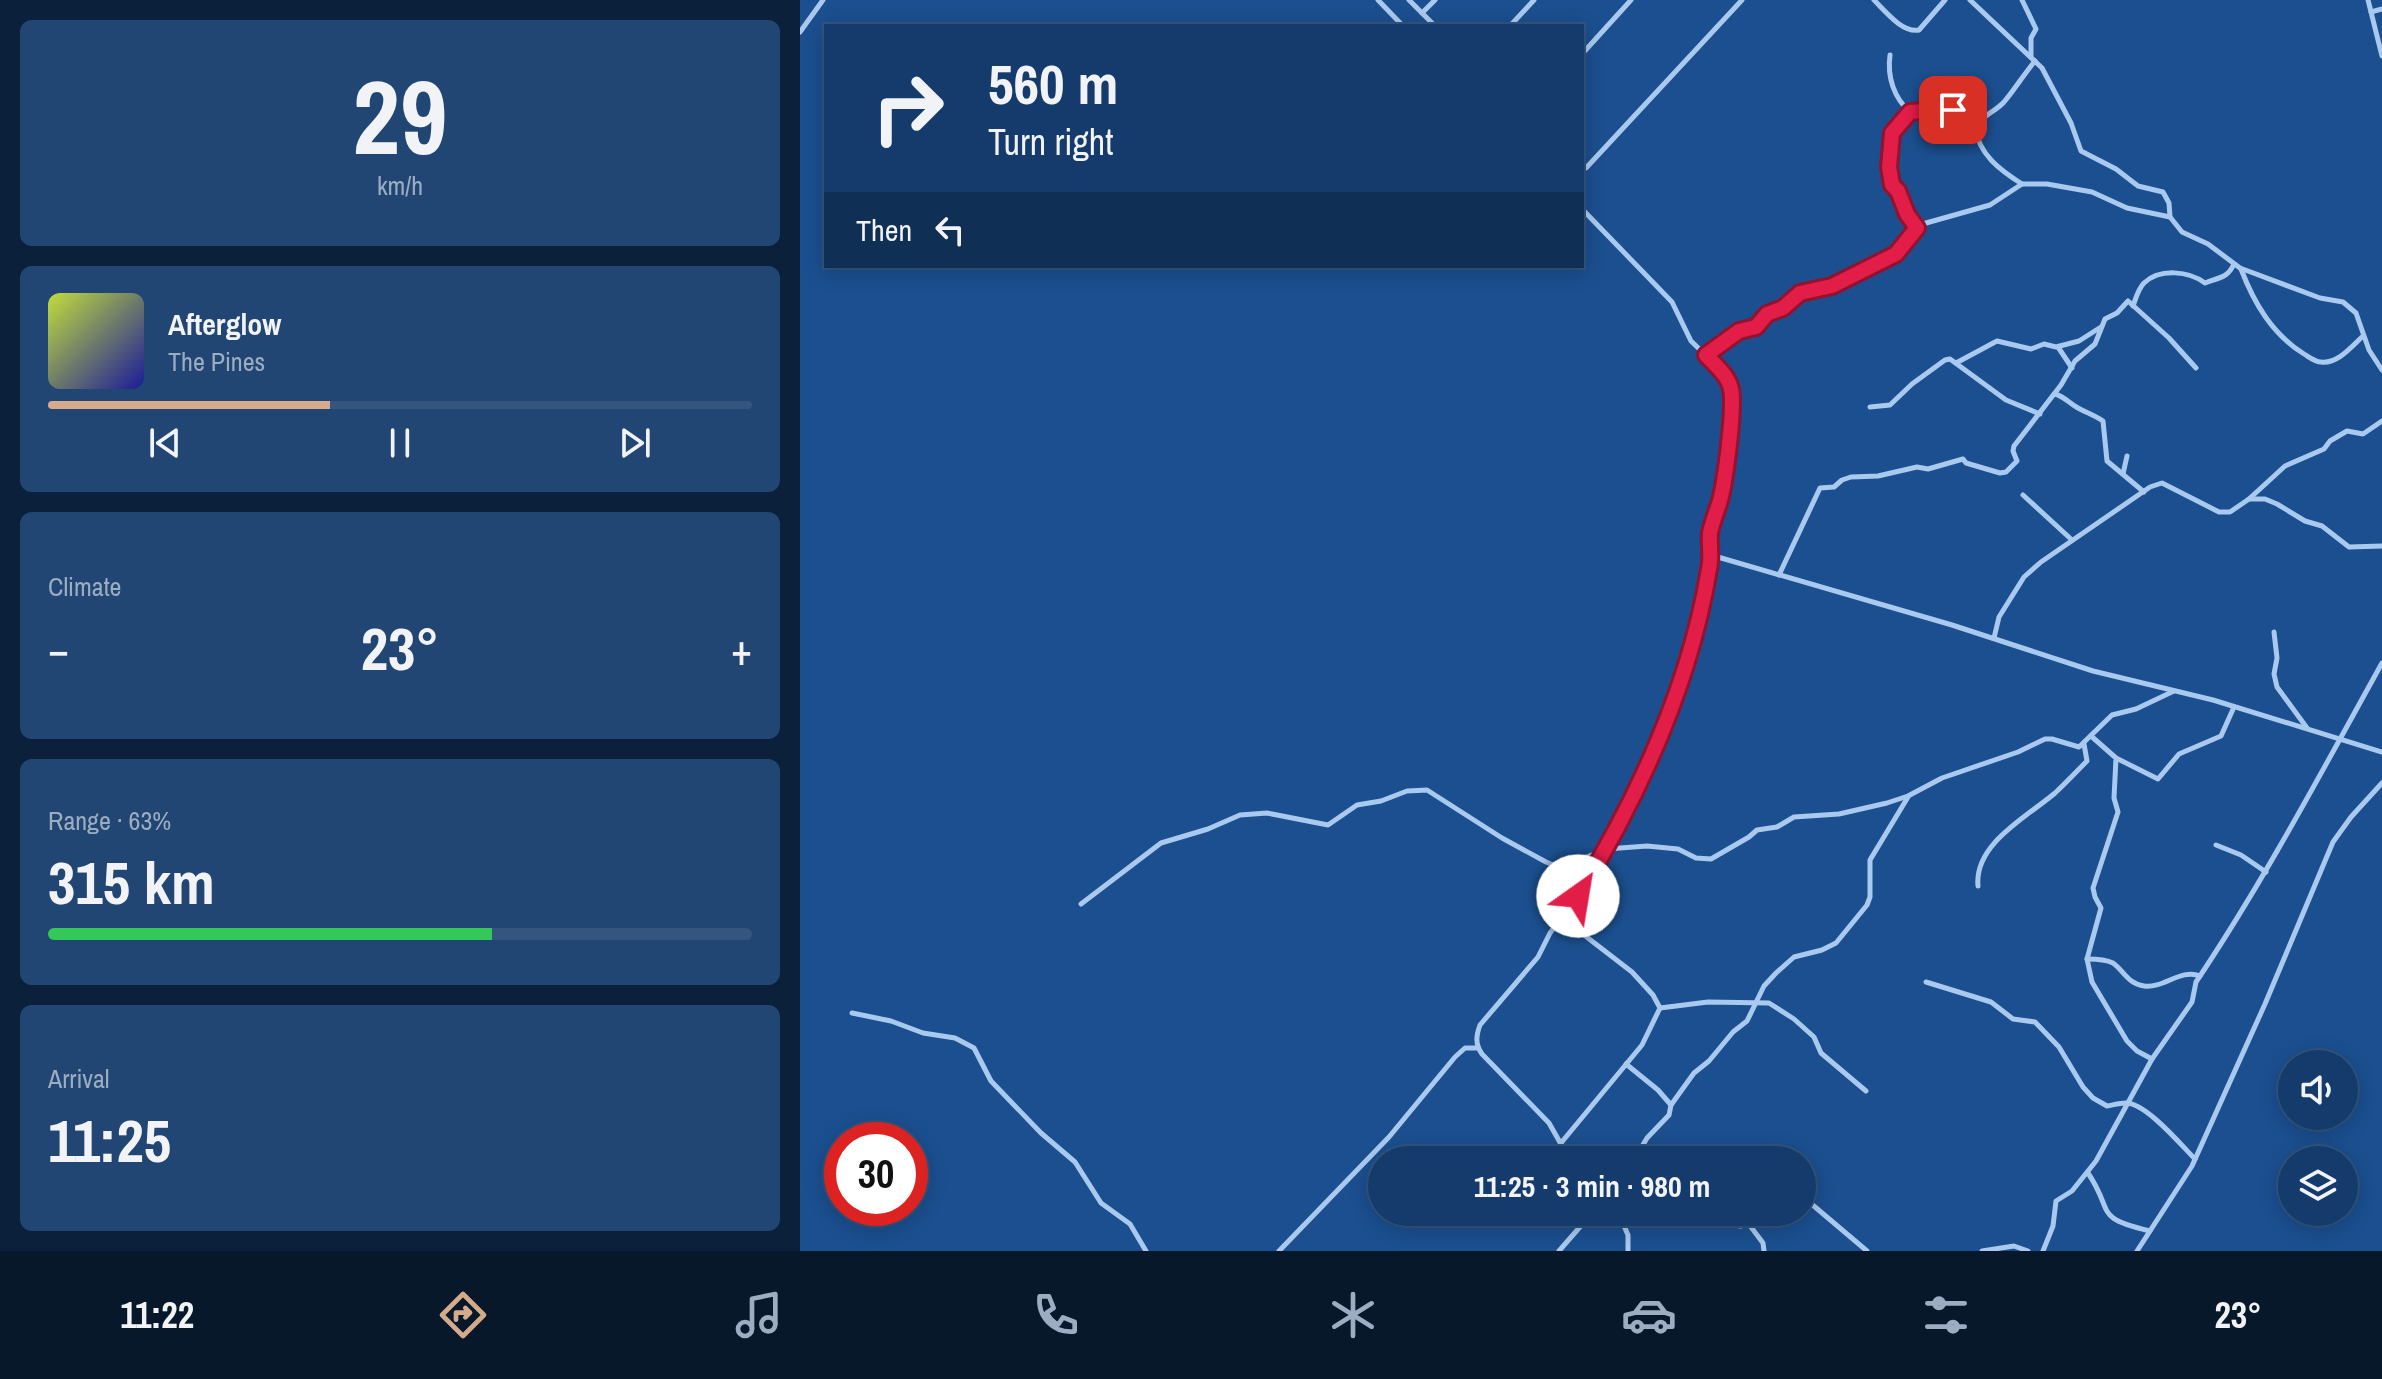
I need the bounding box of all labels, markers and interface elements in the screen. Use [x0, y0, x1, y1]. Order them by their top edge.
text: 29 [353, 46, 447, 186]
text: 560 m [988, 46, 1118, 121]
icon: right [856, 56, 960, 160]
pin [1919, 76, 1987, 144]
icon: arrive [1931, 88, 1975, 132]
text: Turn right [988, 118, 1113, 166]
text: km/h [377, 168, 423, 203]
icon: left [928, 208, 972, 252]
text: Then [856, 210, 912, 250]
text: Afterglow [168, 304, 281, 344]
text: The Pines [168, 344, 265, 379]
icon: previous [143, 421, 187, 465]
icon: pause [378, 421, 422, 465]
icon: next [613, 421, 657, 465]
text: Climate [48, 569, 121, 604]
text: 23° [361, 608, 439, 689]
text: − [48, 619, 69, 679]
text: + [731, 619, 752, 679]
text: Range · 63% [48, 803, 171, 838]
text: 315 km [48, 842, 215, 923]
position arrow [1536, 854, 1620, 938]
map controls [2278, 1050, 2358, 1226]
button: sound [2278, 1050, 2358, 1130]
text: Arrival [48, 1061, 110, 1096]
text: 11:25 [48, 1100, 171, 1181]
speed limit sign: 30 [824, 1122, 928, 1226]
button: layers [2278, 1146, 2358, 1226]
text: 11:25 · 3 min · 980 m [1474, 1166, 1710, 1206]
icon: directions [435, 1287, 491, 1343]
icon: music [731, 1287, 787, 1343]
icon: phone [1028, 1287, 1084, 1343]
icon: climate [1325, 1287, 1381, 1343]
icon: car [1621, 1287, 1677, 1343]
icon: filters [1918, 1287, 1974, 1343]
text: 11:22 [120, 1291, 194, 1339]
text: 23° [2214, 1291, 2262, 1339]

